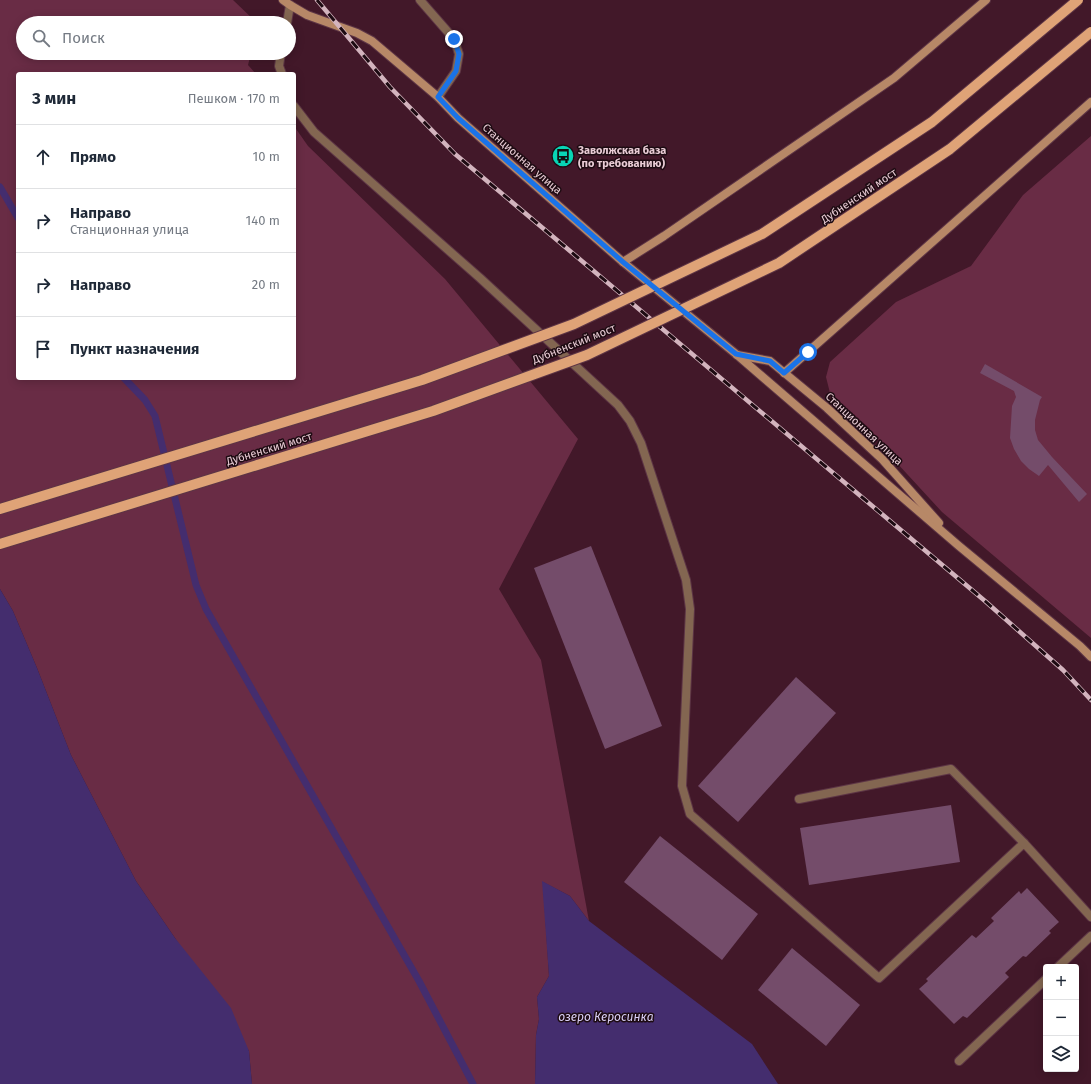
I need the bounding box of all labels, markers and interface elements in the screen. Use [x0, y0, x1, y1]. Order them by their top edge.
search box [16, 16, 296, 60]
icon: search [30, 27, 52, 49]
text: Поиск [62, 29, 105, 47]
route end [445, 30, 463, 48]
text: 3 мин [32, 88, 76, 109]
text: Пешком · 170 m [188, 91, 280, 106]
street label: Станционная улица [480, 121, 564, 197]
bus stop icon: Заволжская база (по требованию) [550, 143, 576, 169]
place label: Заволжская база (по требованию) [577, 144, 666, 170]
icon: ahead [32, 146, 54, 168]
text: Прямо [70, 148, 116, 166]
text: 10 m [253, 149, 280, 164]
street label: Дубненский мост [818, 166, 899, 227]
text: Направо [70, 204, 131, 222]
icon: right [32, 210, 54, 232]
text: 140 m [246, 213, 280, 228]
text: Станционная улица [70, 222, 189, 237]
icon: right [32, 274, 54, 296]
text: Направо [70, 276, 131, 294]
text: 20 m [252, 277, 280, 292]
street label: Дубненский мост [530, 321, 618, 367]
icon: arrive [32, 338, 54, 360]
text: Пункт назначения [70, 340, 199, 358]
route start [799, 343, 817, 361]
street label: Станционная улица [823, 390, 905, 468]
street label: Дубненский мост [224, 430, 313, 468]
map controls [1043, 964, 1079, 1072]
button: + [1043, 964, 1079, 1000]
button: − [1043, 1000, 1079, 1036]
water label: озеро Керосинка [558, 1010, 654, 1024]
button: layers [1043, 1036, 1079, 1072]

